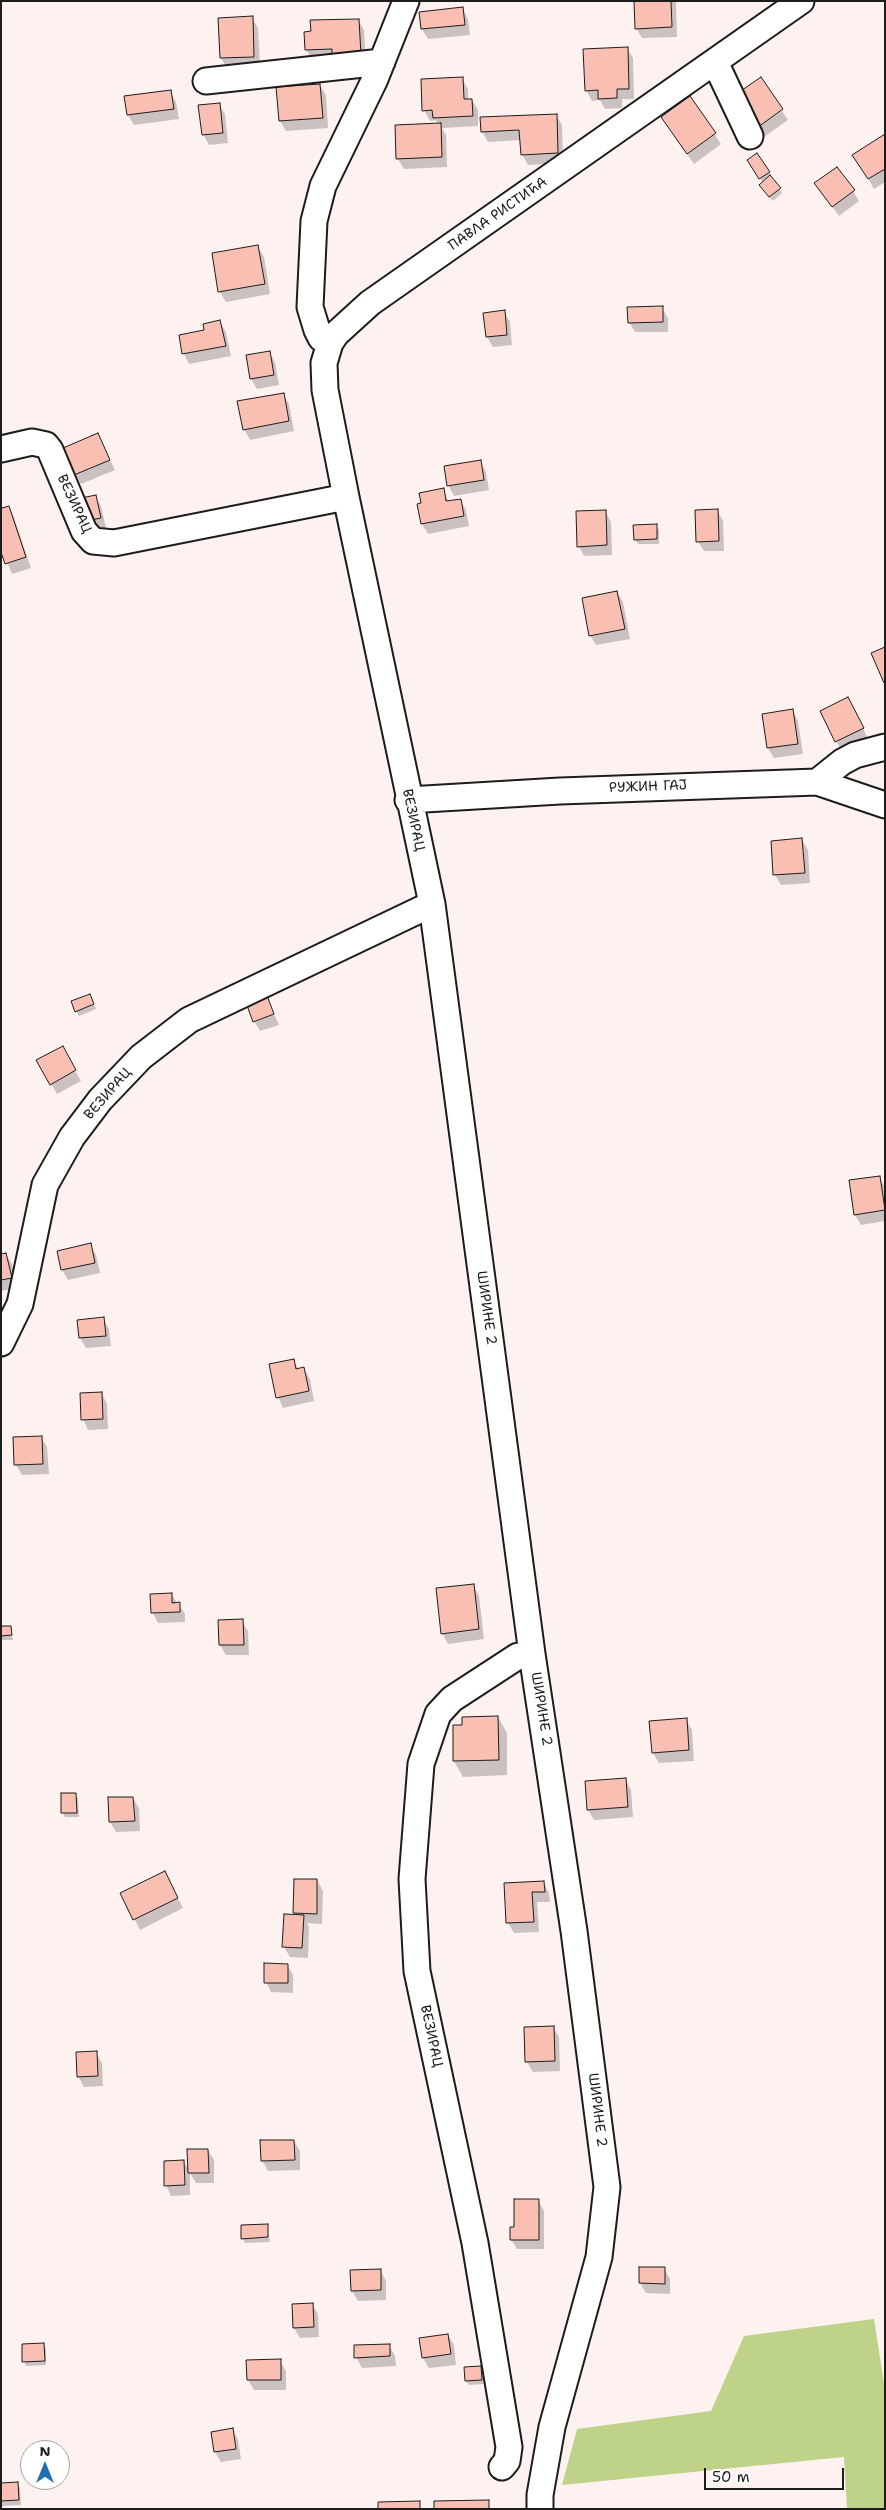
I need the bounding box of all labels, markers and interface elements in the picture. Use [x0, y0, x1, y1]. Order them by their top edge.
street label: ПАВЛА РИСТИЋА [445, 174, 551, 254]
street label: ВЕЗИРАЦ [53, 472, 95, 536]
street label: РУЖИН ГАЈ [609, 777, 687, 797]
street label: ВЕЗИРАЦ [398, 787, 428, 853]
street label: ВЕЗИРАЦ [81, 1065, 135, 1123]
street label: ШИРИНЕ 2 [472, 1270, 500, 1346]
street label: ШИРИНЕ 2 [527, 1671, 555, 1747]
street label: ВЕЗИРАЦ [416, 2003, 446, 2069]
street label: ШИРИНЕ 2 [584, 2072, 610, 2148]
north arrow [20, 2440, 70, 2490]
text: N [39, 2442, 51, 2460]
scale bar [706, 2458, 846, 2490]
text: 50 m [712, 2467, 750, 2487]

